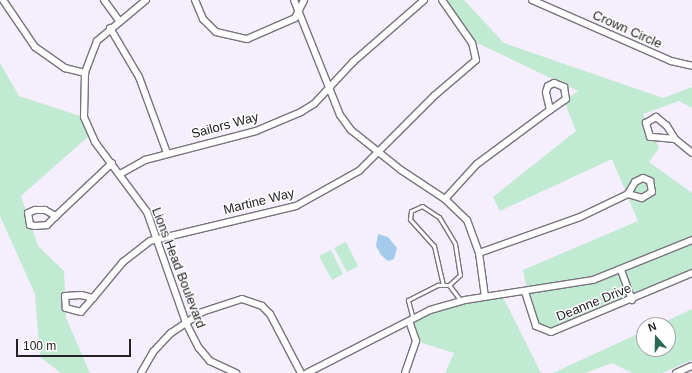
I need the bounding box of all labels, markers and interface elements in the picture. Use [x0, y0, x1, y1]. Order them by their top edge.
street label: Crown Circle [590, 8, 664, 52]
street label: Sailors Way [190, 110, 260, 142]
street label: Martine Way [222, 186, 296, 218]
street label: Lions Head Boulevard [148, 205, 208, 331]
street label: Deanne Drive [554, 281, 634, 325]
north arrow [636, 317, 676, 357]
text: N [646, 320, 658, 334]
scale bar [18, 331, 133, 357]
text: 100 m [23, 339, 56, 353]

